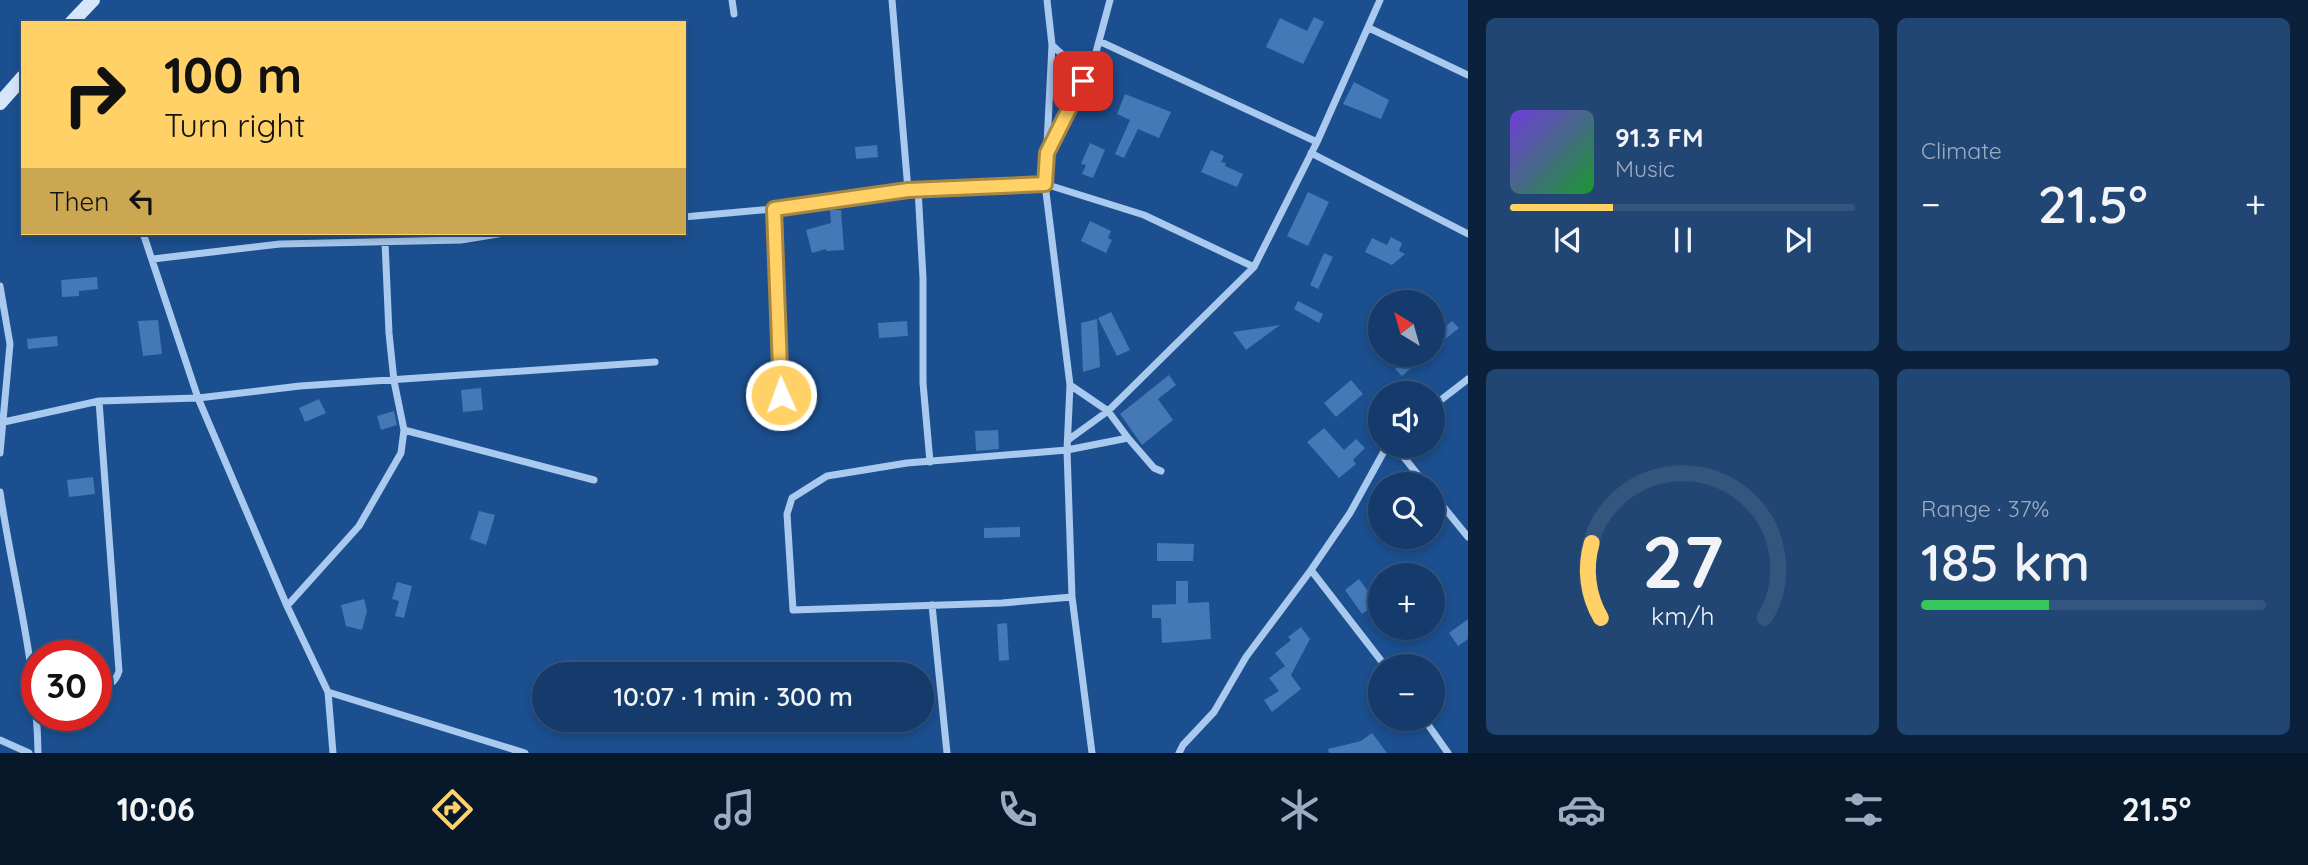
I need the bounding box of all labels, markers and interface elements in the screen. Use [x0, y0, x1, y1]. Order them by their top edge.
text: 100 m [164, 44, 302, 105]
icon: right [49, 49, 140, 140]
pin [1053, 51, 1113, 111]
icon: arrive [1064, 62, 1102, 100]
text: Turn right [164, 105, 305, 145]
text: 91.3 FM [1615, 121, 1704, 154]
text: Climate [1921, 136, 2002, 165]
text: Music [1615, 154, 1675, 183]
text: 21.5° [2038, 171, 2148, 236]
text: − [1921, 180, 1941, 228]
text: + [2245, 180, 2266, 228]
icon: left [123, 182, 161, 220]
text: Then [49, 185, 109, 218]
icon: previous [1549, 221, 1587, 259]
icon: pause [1664, 221, 1702, 259]
icon: next [1779, 221, 1817, 259]
north arrow [1368, 290, 1446, 368]
map controls [1368, 290, 1445, 731]
position arrow [744, 358, 818, 432]
button: sound [1368, 381, 1445, 458]
button: search [1368, 472, 1445, 549]
text: Range · 37% [1921, 494, 2049, 523]
text: 27 [1642, 515, 1723, 606]
text: 185 km [1921, 529, 2090, 594]
button: + [1368, 563, 1445, 640]
text: km/h [1651, 600, 1714, 631]
speed limit sign: 30 [21, 640, 112, 731]
button: − [1368, 654, 1445, 731]
text: 10:07 · 1 min · 300 m [613, 680, 853, 713]
icon: directions [428, 785, 477, 834]
icon: music [710, 785, 759, 834]
icon: phone [993, 785, 1042, 834]
icon: climate [1275, 785, 1324, 834]
icon: car [1557, 785, 1606, 834]
icon: filters [1839, 785, 1888, 834]
text: 10:06 [117, 789, 195, 829]
text: 21.5° [2122, 789, 2191, 829]

